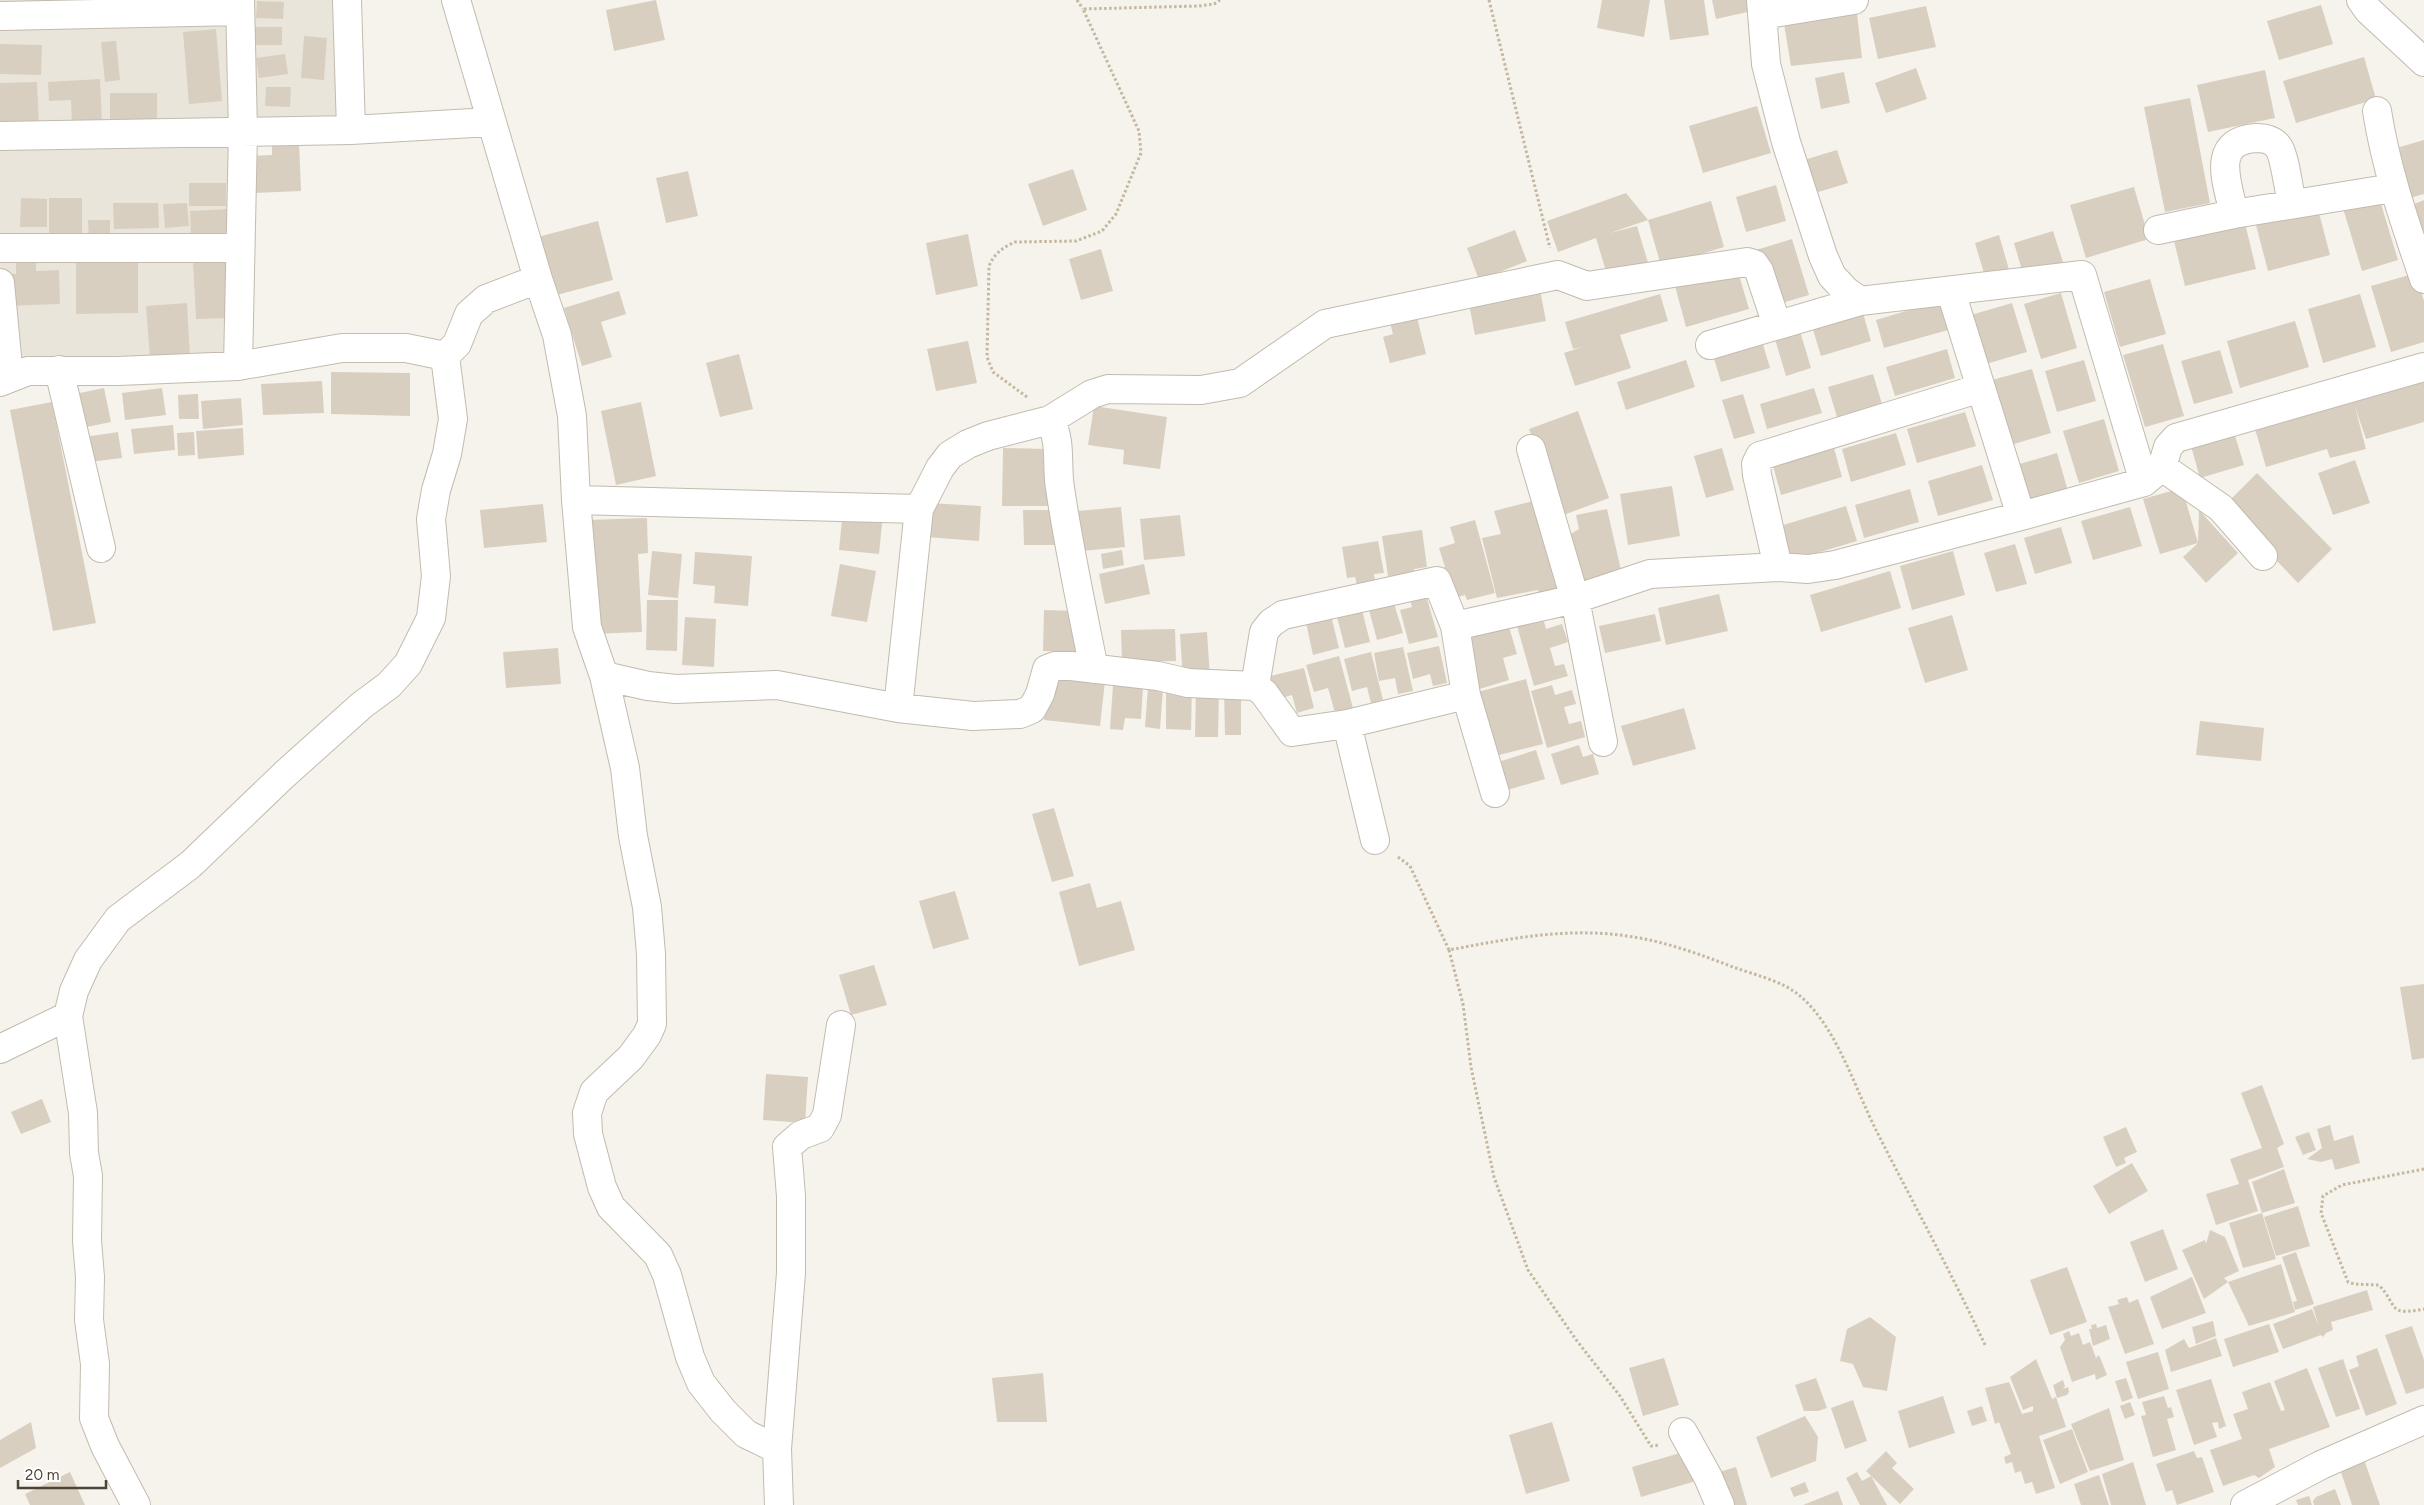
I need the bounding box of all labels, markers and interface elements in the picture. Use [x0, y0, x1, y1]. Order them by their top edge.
scale bar [18, 1458, 105, 1490]
text: 20 m [25, 1466, 59, 1484]

